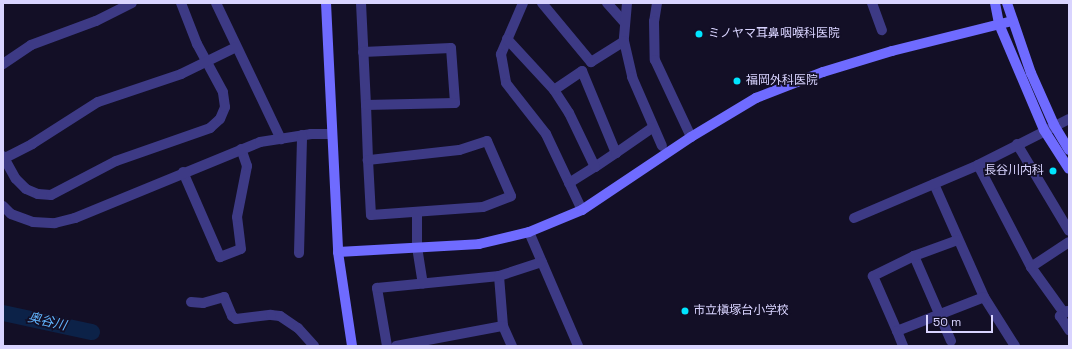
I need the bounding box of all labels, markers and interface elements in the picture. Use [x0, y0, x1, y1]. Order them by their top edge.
place label: ミノヤマ耳鼻咽喉科医院 [708, 27, 840, 41]
marker: ミノヤマ耳鼻咽喉科医院 [693, 28, 705, 40]
place label: 福岡外科医院 [746, 74, 818, 88]
marker: 福岡外科医院 [731, 75, 743, 87]
place label: 長谷川内科 [984, 164, 1044, 178]
marker: 長谷川内科 [1047, 165, 1059, 177]
place label: 市立槇塚台小学校 [693, 304, 789, 318]
marker: 市立槇塚台小学校 [680, 306, 690, 316]
scale bar [928, 307, 995, 333]
water label: 奥谷川 [26, 310, 68, 334]
text: 50 m [933, 314, 961, 330]

